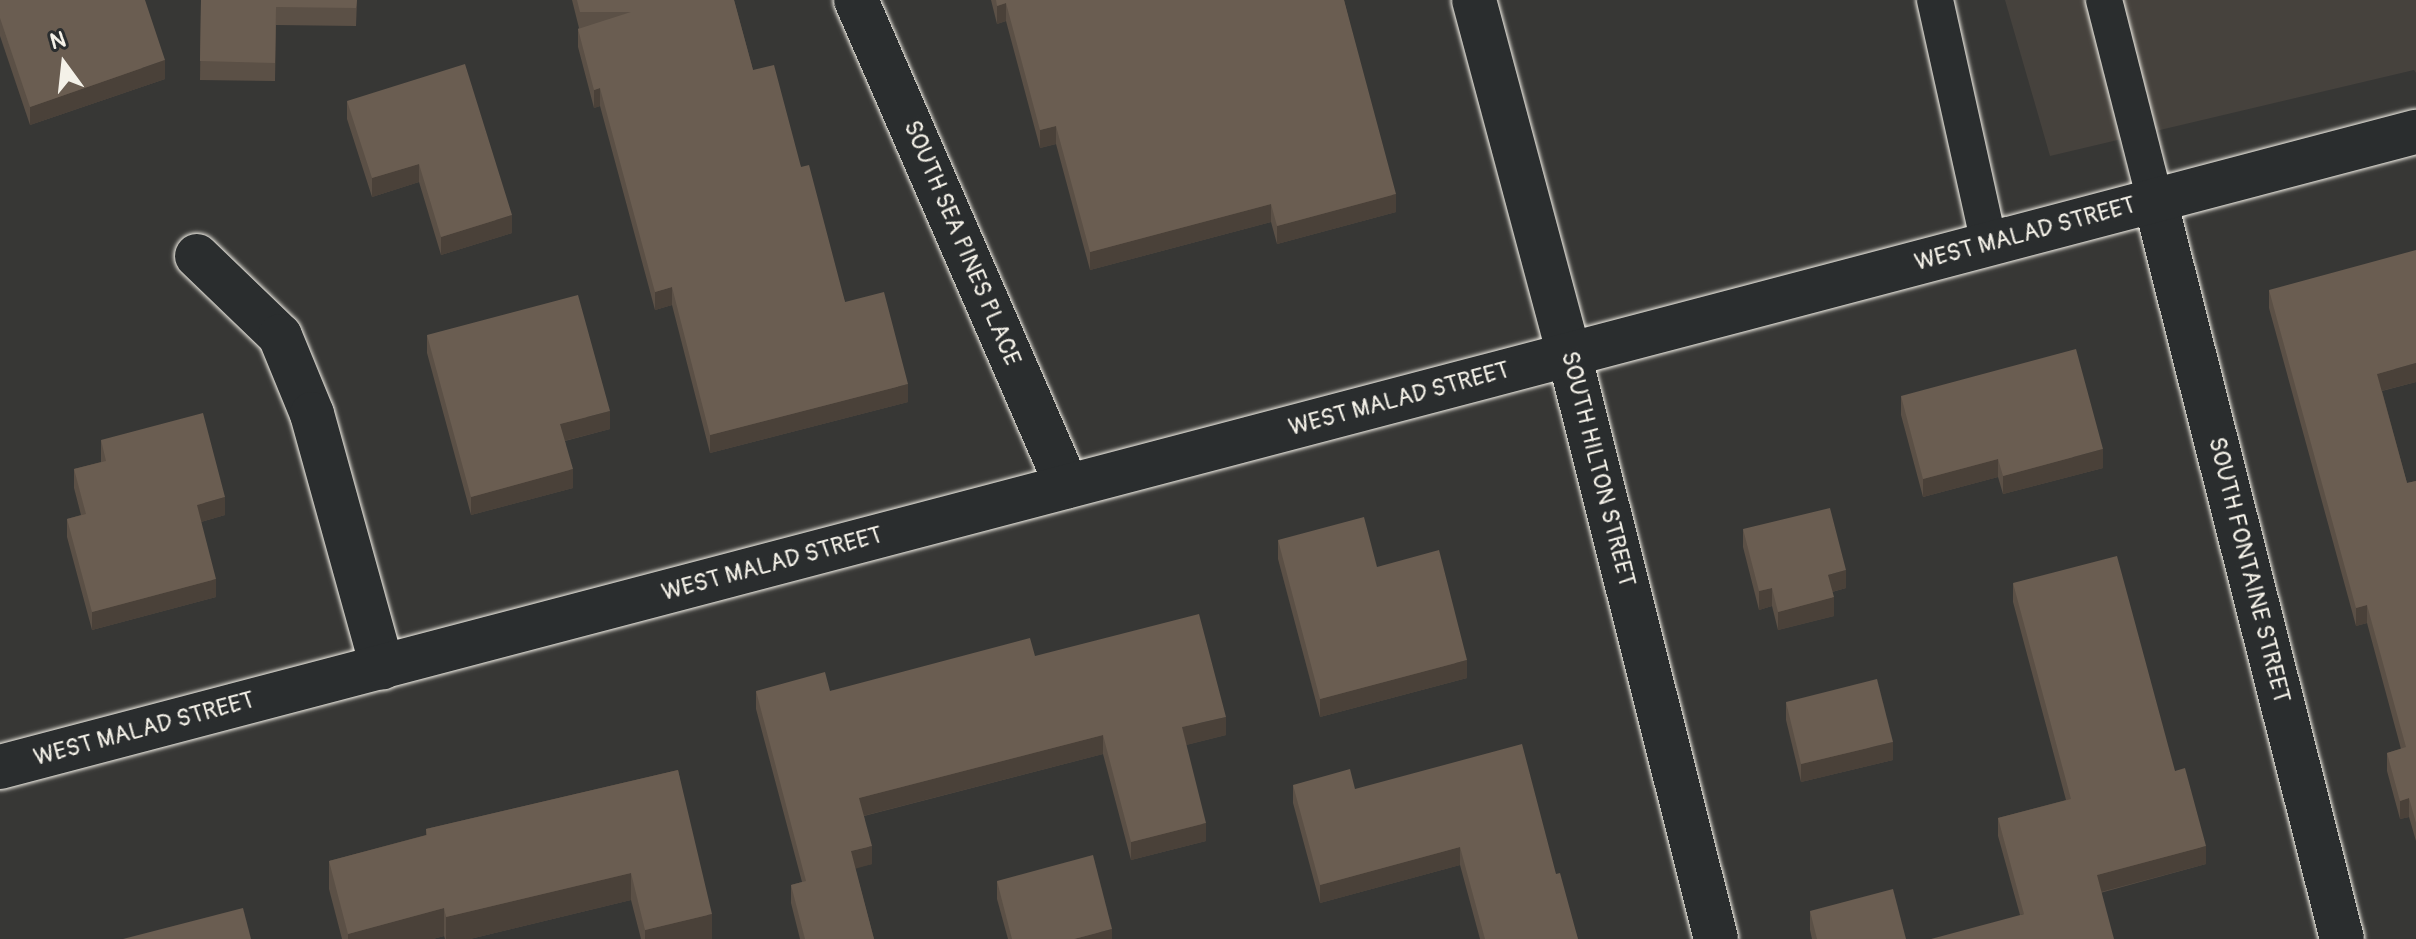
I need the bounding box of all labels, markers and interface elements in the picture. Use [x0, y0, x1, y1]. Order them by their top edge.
north arrow [24, 24, 104, 104]
text: N [47, 25, 69, 56]
street label: SOUTH SEA PINES PLACE [897, 116, 1027, 370]
street label: WEST MALAD STREET [1912, 191, 2138, 277]
street label: SOUTH HILTON STREET [1555, 348, 1641, 590]
street label: WEST MALAD STREET [1286, 356, 1512, 442]
street label: SOUTH FONTAINE STREET [2202, 434, 2296, 706]
street label: WEST MALAD STREET [659, 521, 885, 607]
street label: WEST MALAD STREET [31, 686, 257, 772]

